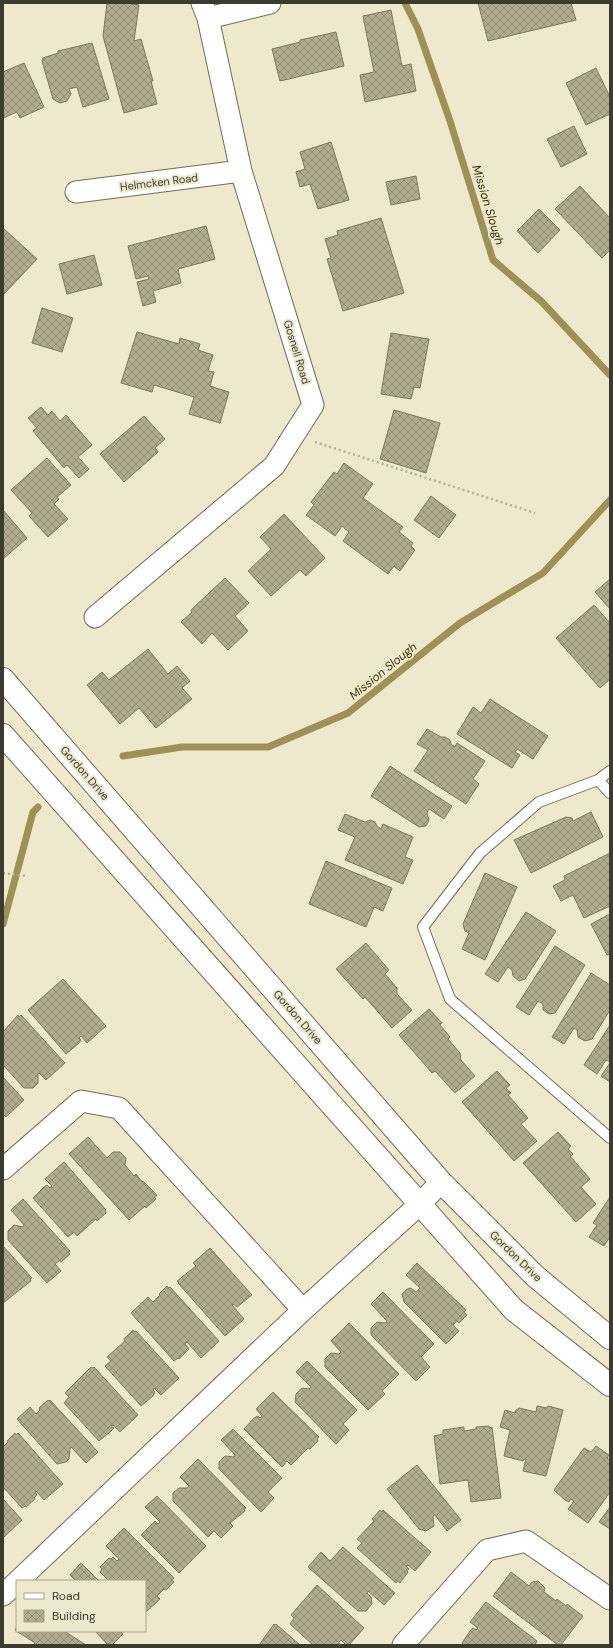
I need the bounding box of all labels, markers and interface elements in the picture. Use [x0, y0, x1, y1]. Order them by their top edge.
water label: Mission Slough [468, 163, 508, 247]
street label: Helmcken Road [119, 170, 199, 194]
street label: Gosnell Road [281, 318, 313, 386]
water label: Mission Slough [346, 639, 420, 703]
street label: Gordon Drive [58, 743, 112, 803]
street label: Gordon Drive [271, 987, 325, 1047]
street label: Gordon Drive [487, 1228, 545, 1284]
legend [16, 1580, 146, 1632]
text: Road [52, 1588, 80, 1604]
text: Building [52, 1608, 96, 1624]

